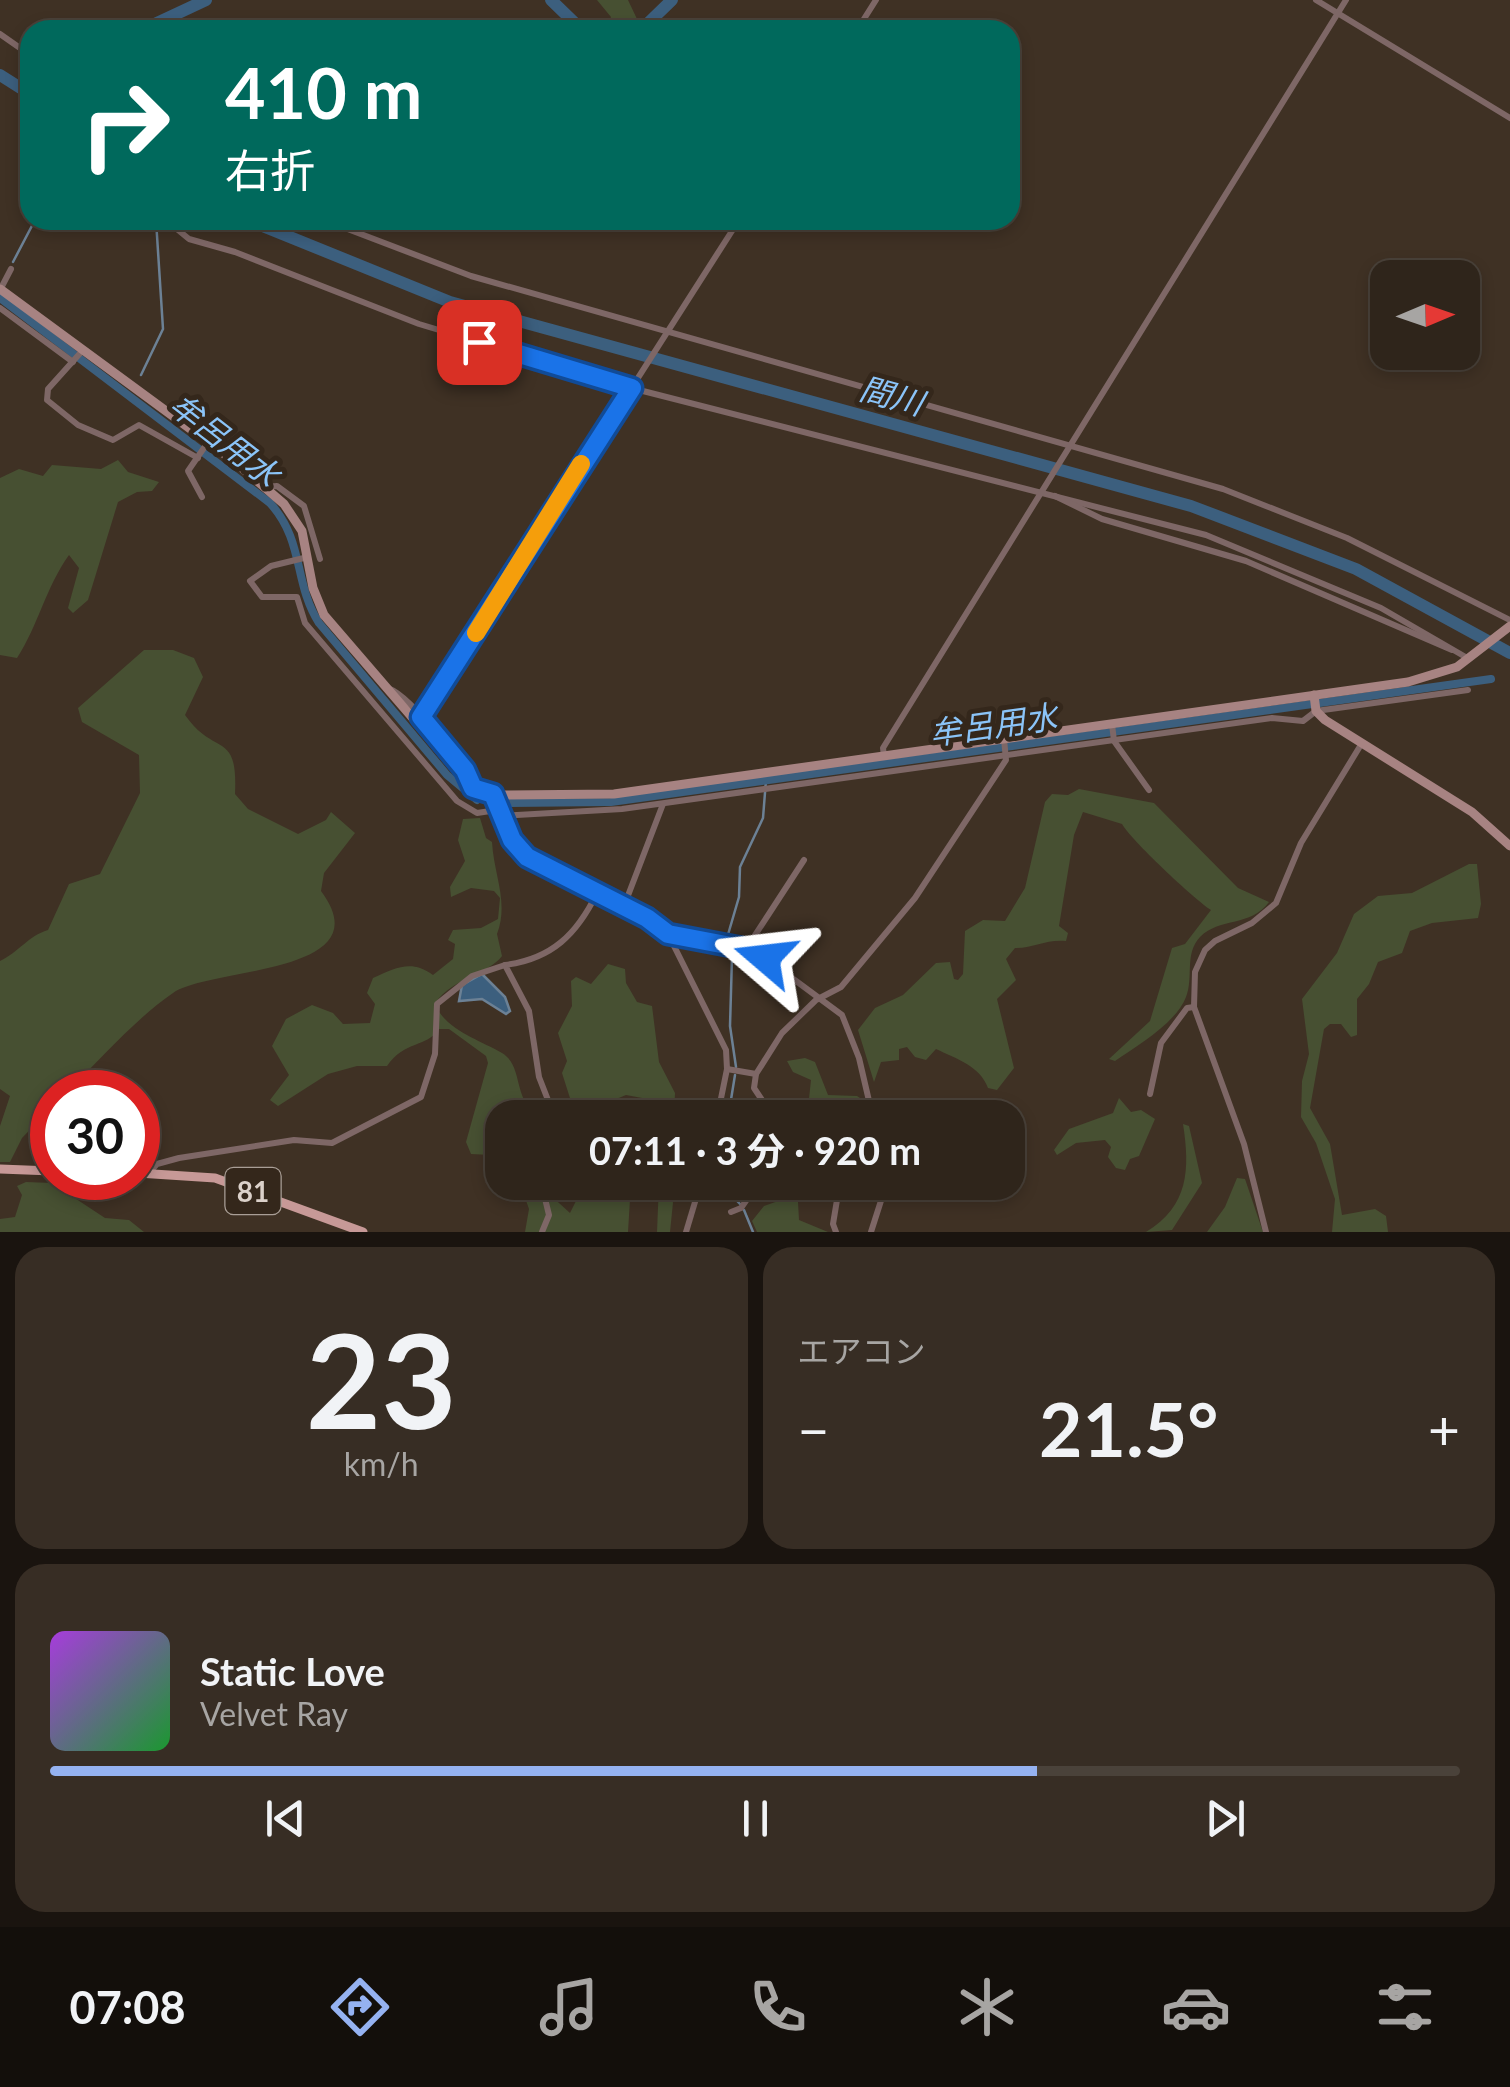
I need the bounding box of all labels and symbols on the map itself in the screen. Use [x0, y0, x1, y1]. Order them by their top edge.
north arrow [1370, 260, 1480, 370]
pin [437, 300, 522, 385]
water label: 間川 [856, 368, 931, 423]
water label: 牟呂用水 [163, 384, 290, 496]
water label: 牟呂用水 [927, 695, 1062, 752]
position arrow [713, 906, 817, 1010]
speed limit sign: 30 [30, 1070, 160, 1200]
road number: 81 [226, 1168, 280, 1214]

